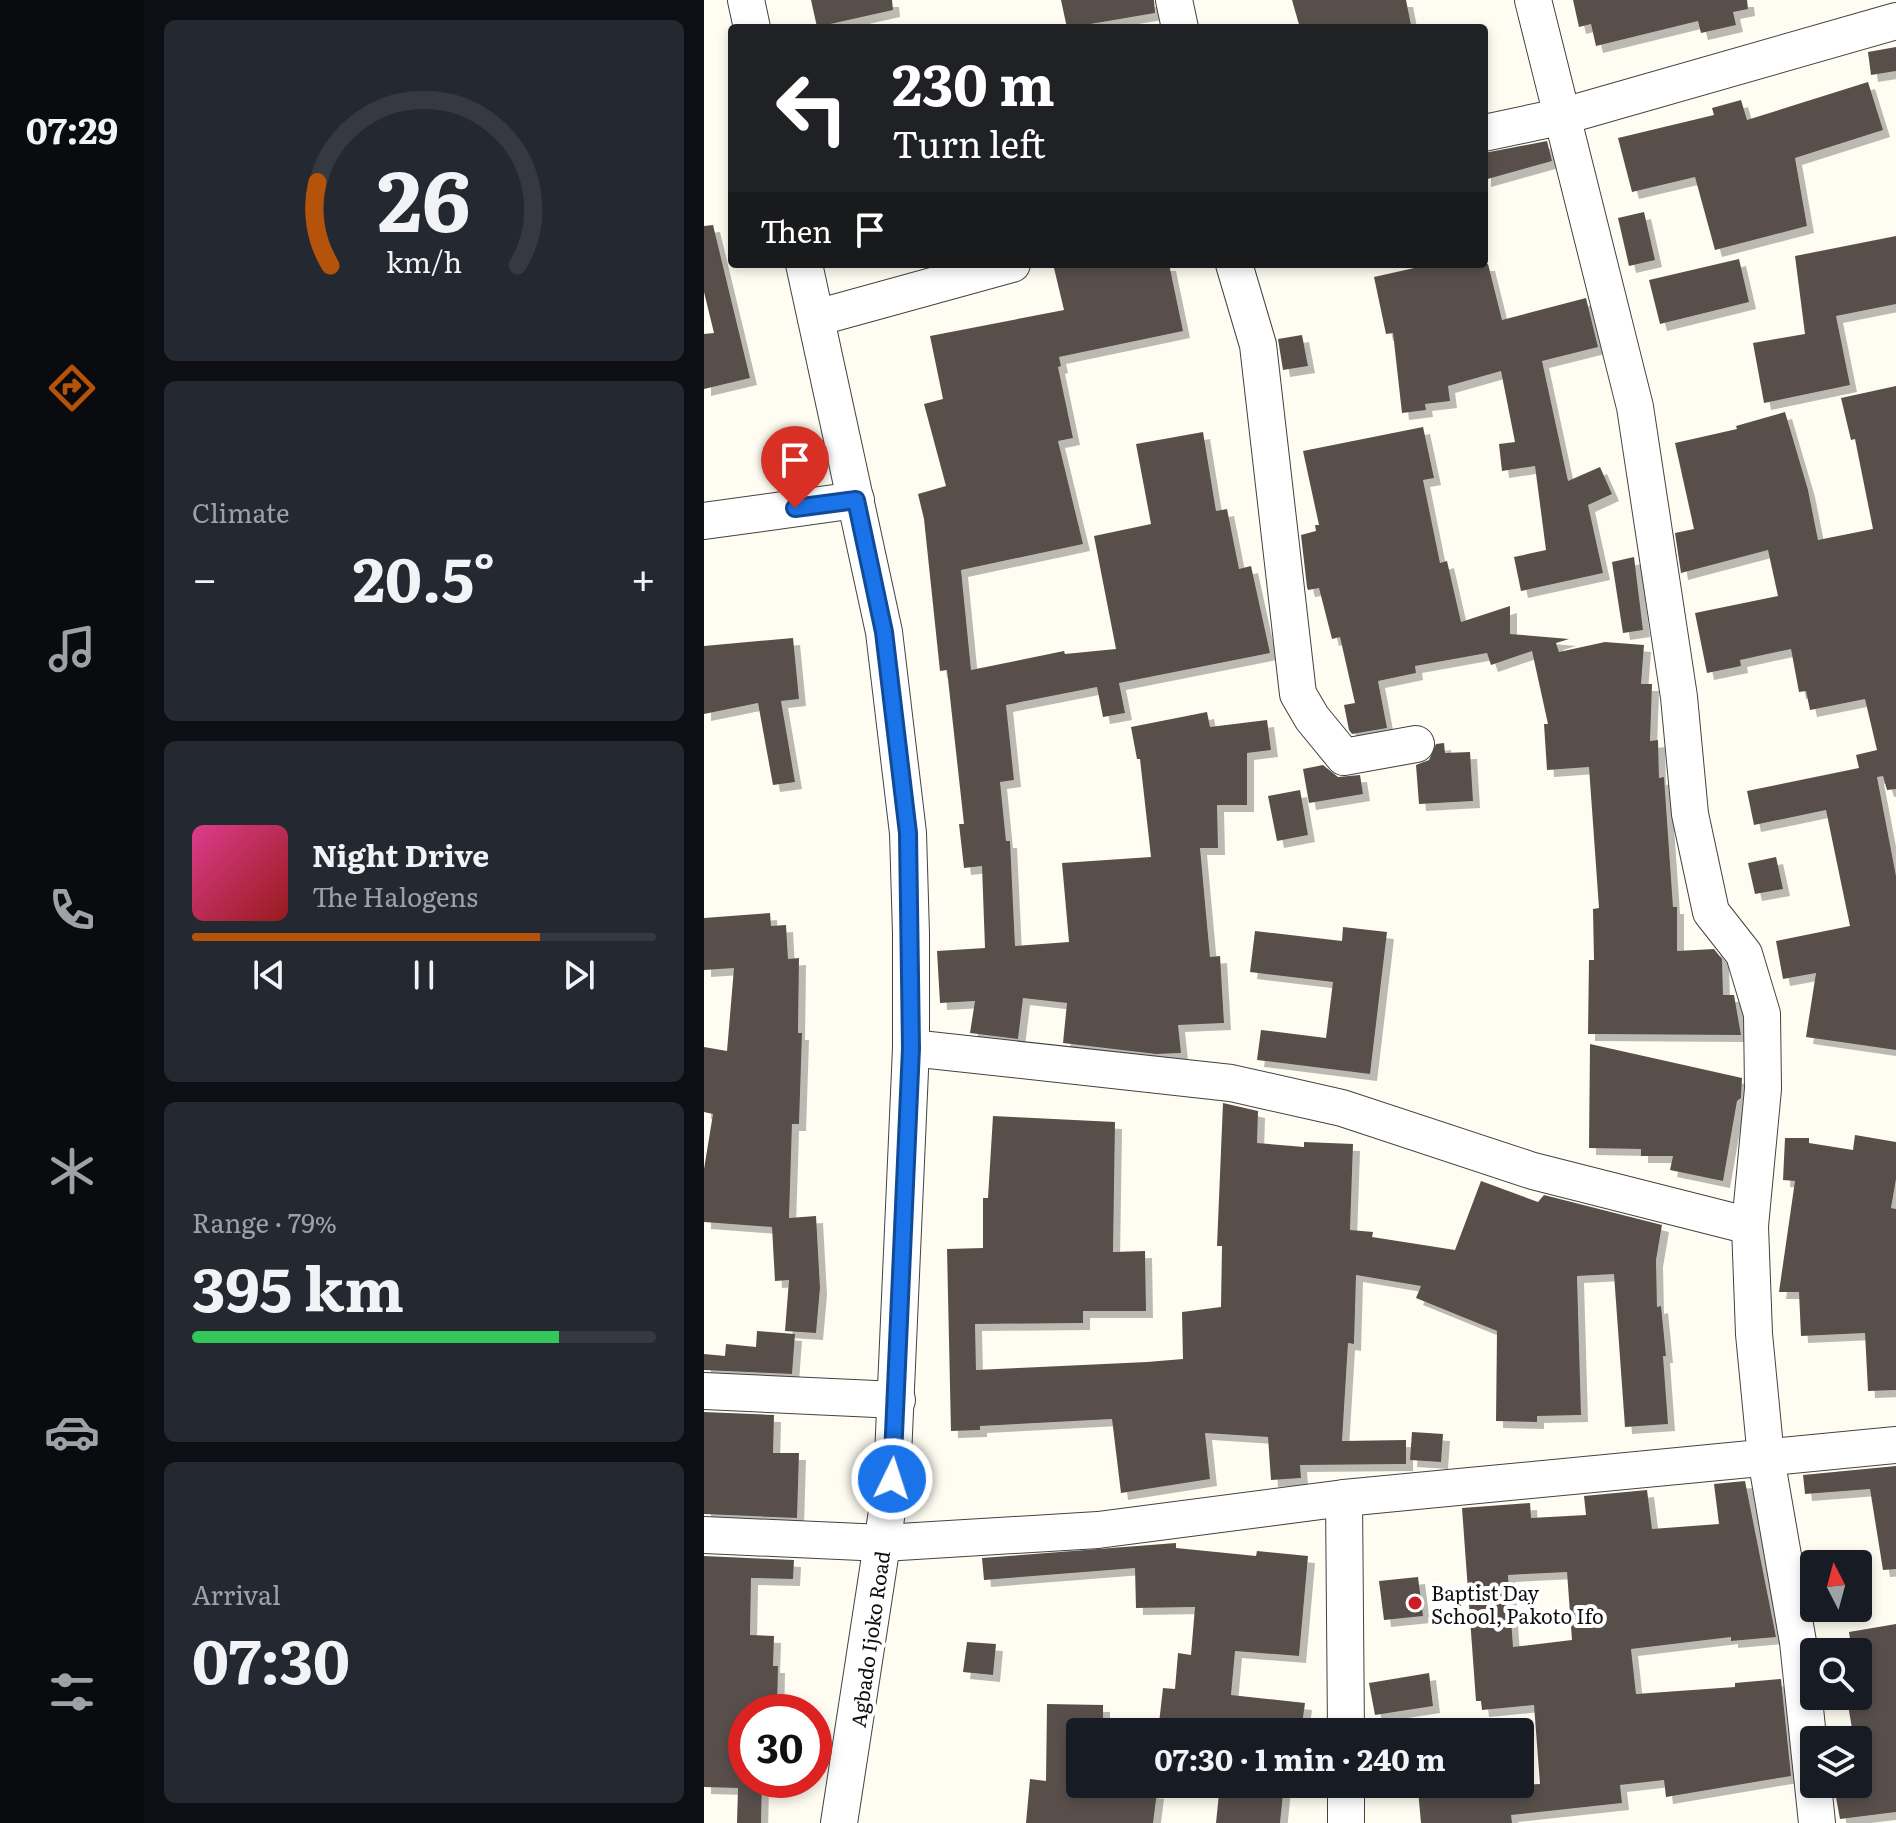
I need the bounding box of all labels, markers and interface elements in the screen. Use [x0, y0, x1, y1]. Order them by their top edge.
text: 230 m [892, 40, 1055, 123]
icon: left [760, 56, 864, 160]
text: 07:29 [26, 102, 118, 155]
text: Turn left [892, 116, 1046, 169]
text: 26 [377, 134, 471, 258]
text: Then [760, 208, 832, 252]
icon: arrive [848, 208, 892, 252]
text: km/h [386, 239, 462, 282]
icon: directions [44, 360, 100, 416]
pin [761, 426, 829, 508]
icon: arrive [773, 438, 817, 482]
text: Climate [192, 492, 290, 531]
text: 20.5° [353, 531, 495, 620]
text: − [192, 543, 218, 609]
text: + [630, 543, 656, 609]
icon: music [44, 621, 100, 677]
text: Night Drive [312, 832, 489, 876]
text: The Halogens [312, 876, 478, 915]
icon: phone [44, 882, 100, 938]
icon: previous [247, 953, 291, 997]
icon: pause [402, 953, 446, 997]
icon: next [557, 953, 601, 997]
icon: climate [44, 1143, 100, 1199]
text: Range · 79% [192, 1202, 337, 1241]
text: 395 km [192, 1241, 404, 1330]
icon: car [44, 1404, 100, 1460]
position arrow [850, 1437, 934, 1521]
street label: Agbado Ijoko Road [842, 1549, 896, 1729]
north arrow [1800, 1550, 1872, 1622]
map controls [1800, 1550, 1872, 1798]
text: Arrival [192, 1574, 281, 1613]
place label: Baptist Day School, Pakoto Ifo [1431, 1577, 1604, 1630]
marker: Baptist Day School, Pakoto Ifo [1406, 1594, 1424, 1612]
text: 07:30 [192, 1613, 350, 1702]
button: search [1800, 1638, 1872, 1710]
icon: filters [44, 1664, 100, 1720]
speed limit sign: 30 [728, 1694, 832, 1798]
button: layers [1800, 1726, 1872, 1798]
text: 07:30 · 1 min · 240 m [1154, 1736, 1446, 1780]

